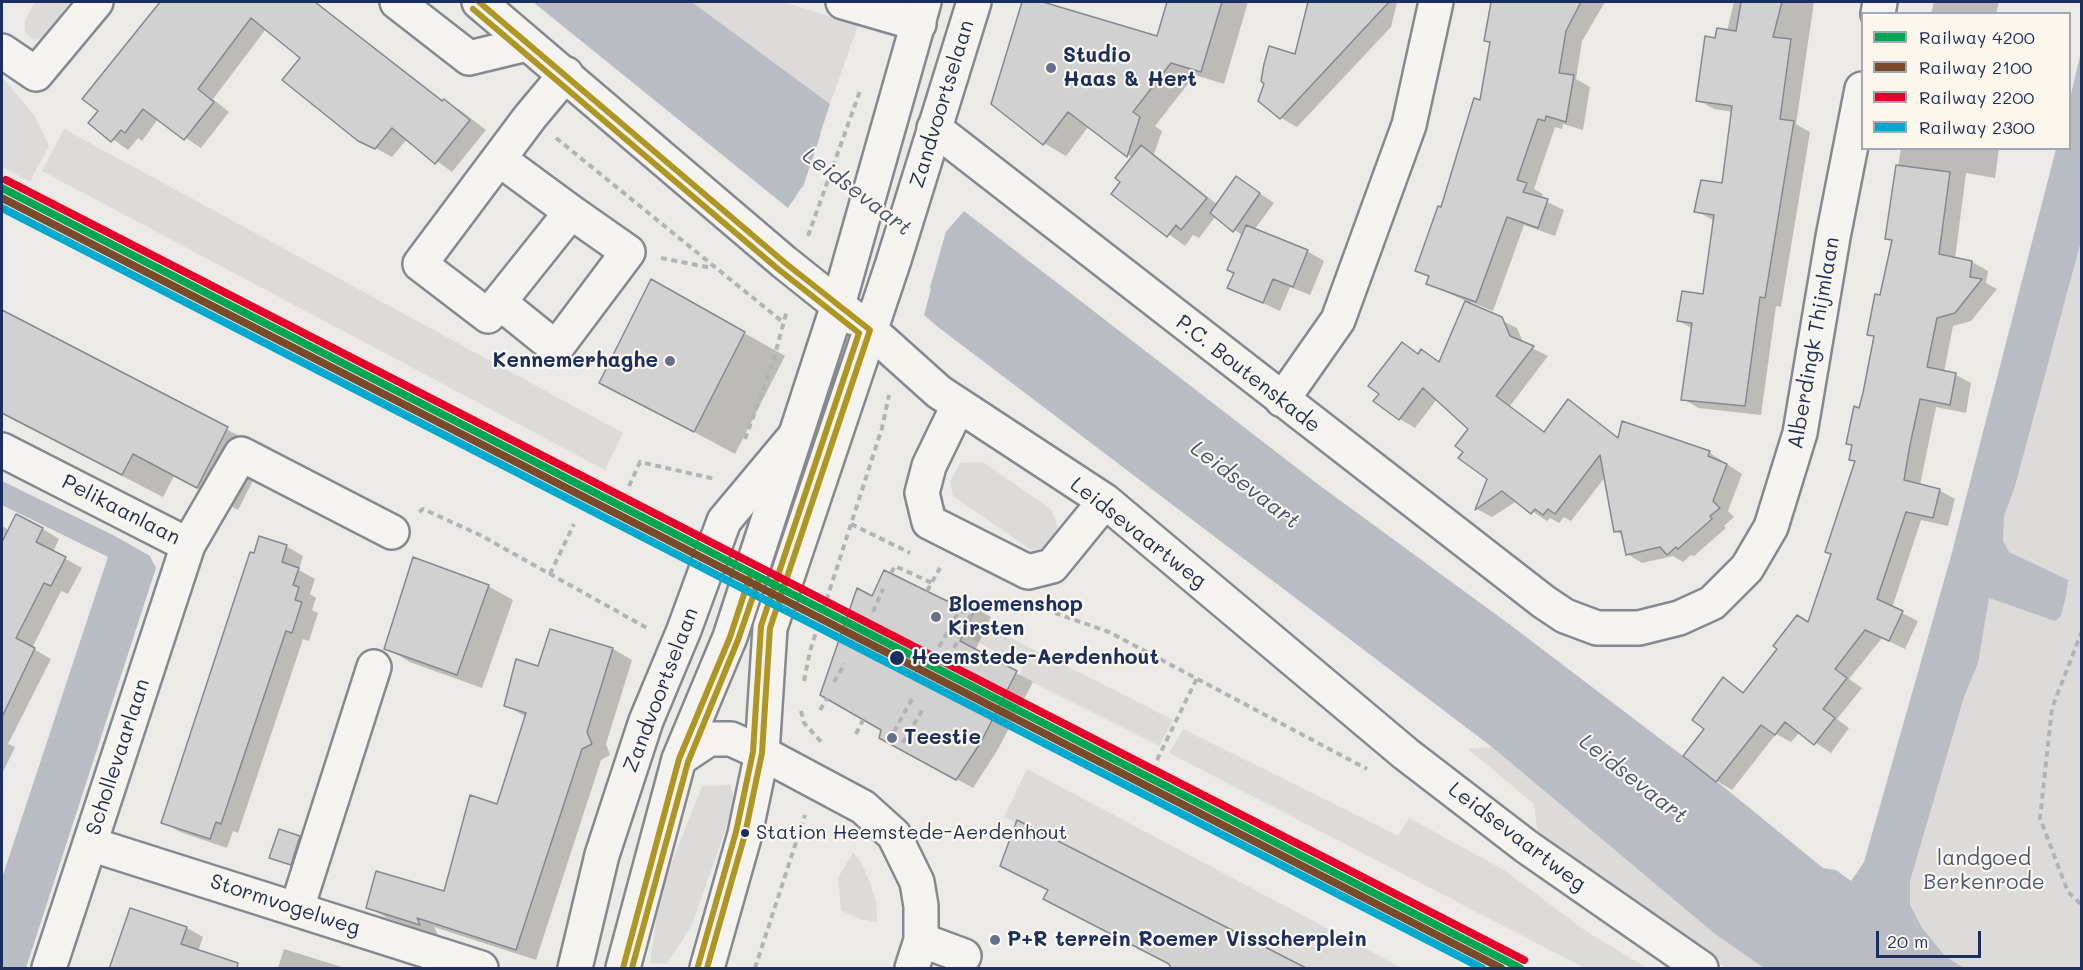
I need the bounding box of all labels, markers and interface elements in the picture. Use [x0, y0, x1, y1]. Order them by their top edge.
legend [1861, 12, 2071, 150]
street label: Zandvoortselaan [904, 17, 980, 191]
text: Railway 4200 [1919, 25, 2035, 49]
place label: Studio Haas & Hert [1063, 43, 1197, 93]
text: Railway 2100 [1919, 55, 2032, 79]
marker: Studio Haas & Hert [1044, 61, 1058, 75]
text: Railway 2200 [1919, 85, 2034, 109]
text: Railway 2300 [1919, 115, 2035, 139]
water label: Leidsevaart [797, 142, 917, 242]
street label: Alberdingk Thijmlaan [1783, 235, 1845, 451]
street label: P.C. Boutenskade [1171, 310, 1325, 438]
place label: Kennemerhaghe [493, 348, 658, 374]
marker: Kennemerhaghe [663, 354, 677, 368]
water label: Leidsevaart [1185, 435, 1305, 535]
street label: Pelikaanlaan [58, 469, 184, 551]
street label: Leidsevaartweg [1065, 472, 1211, 594]
place label: Bloemenshop Kirsten [948, 592, 1083, 642]
street label: Zandvoortselaan [618, 604, 704, 776]
marker: Bloemenshop Kirsten [929, 610, 943, 624]
place label: Heemstede-Aerdenhout [911, 645, 1159, 671]
marker: Heemstede-Aerdenhout [888, 649, 906, 667]
street label: Schollevaarlaan [81, 676, 155, 838]
place label: Teestie [904, 725, 981, 751]
water label: Leidsevaart [1574, 729, 1692, 829]
marker: Teestie [885, 731, 899, 745]
street label: Leidsevaartweg [1443, 777, 1591, 897]
place label: Station Heemstede-Aerdenhout [756, 821, 1067, 845]
marker: Station Heemstede-Aerdenhout [739, 827, 751, 839]
park label: landgoed Berkenrode [1923, 846, 2045, 896]
street label: Stormvogelweg [207, 869, 363, 941]
scale bar [1879, 919, 1984, 957]
place label: P+R terrein Roemer Visscherplein [1007, 927, 1367, 953]
text: 20 m [1887, 929, 1928, 953]
marker: P+R terrein Roemer Visscherplein [988, 933, 1002, 947]

